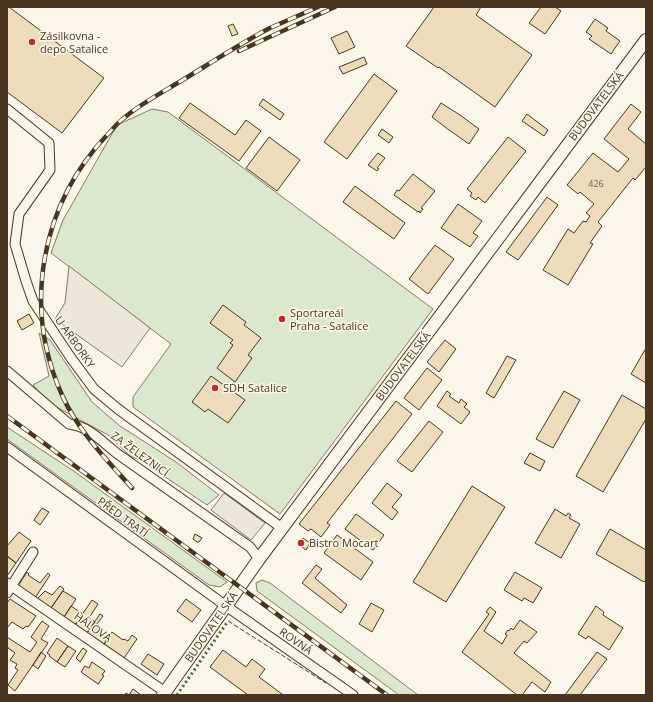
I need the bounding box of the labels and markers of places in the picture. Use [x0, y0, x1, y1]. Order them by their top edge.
place label: Zásilkovna - depo Satalice [40, 28, 108, 56]
marker: Zásilkovna - depo Satalice [27, 37, 37, 47]
place label: Sportareál Praha - Satalice [290, 305, 369, 333]
marker: Sportareál Praha - Satalice [277, 314, 287, 324]
place label: SDH Satalice [223, 380, 287, 395]
marker: SDH Satalice [210, 383, 220, 393]
place label: Bistro Mocart [309, 535, 378, 550]
marker: Bistro Mocart [296, 538, 306, 548]

